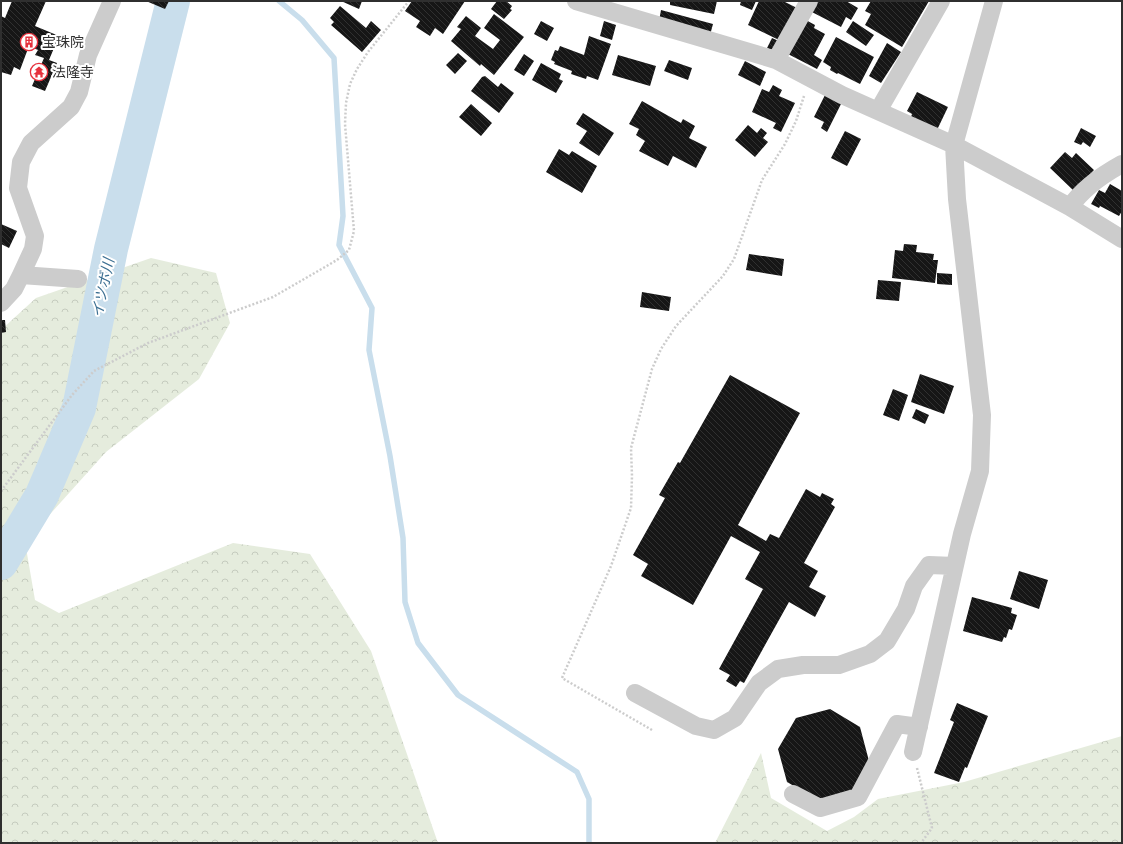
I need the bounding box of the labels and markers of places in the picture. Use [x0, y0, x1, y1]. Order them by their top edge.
building icon: 宝珠院 [19, 32, 39, 52]
place label: 宝珠院 [42, 33, 84, 50]
temple icon: 法隆寺 [29, 62, 49, 82]
place label: 法隆寺 [52, 63, 94, 80]

